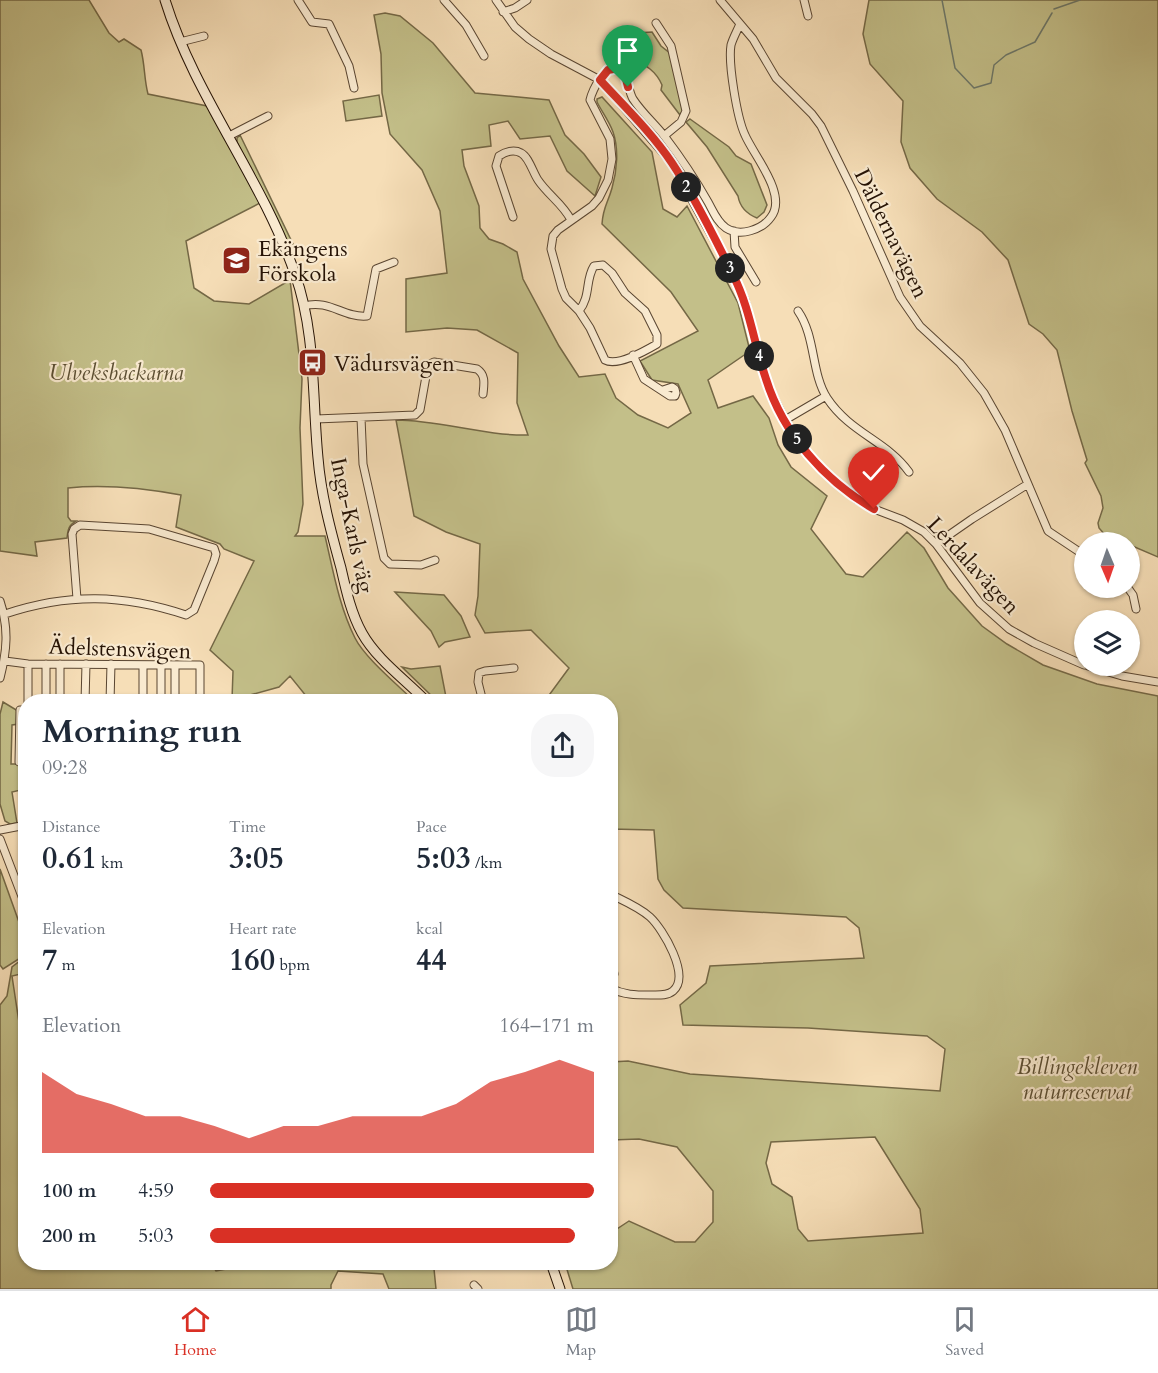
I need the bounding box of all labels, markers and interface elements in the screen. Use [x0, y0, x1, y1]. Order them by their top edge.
pin [602, 25, 653, 87]
icon: arrive [611, 34, 644, 67]
street label: Däldernavägen [847, 164, 936, 304]
pin: 2 [671, 172, 701, 202]
text: 2 [682, 176, 690, 198]
place label: Ekängens Förskola [258, 234, 348, 289]
school or university icon: Ekängens Förskola [221, 245, 253, 277]
pin: 3 [715, 253, 745, 283]
text: 3 [726, 257, 734, 279]
pin: 4 [744, 341, 774, 371]
text: 4 [755, 345, 763, 367]
bus stop icon: Vädursvägen [297, 347, 329, 379]
place label: Vädursvägen [334, 349, 455, 379]
park label: Ulveksbackarna [48, 358, 184, 388]
pin: 5 [782, 424, 812, 454]
text: 5 [793, 428, 801, 450]
pin [848, 447, 899, 509]
street label: Inga-Karls väg [323, 455, 381, 596]
icon: check [857, 456, 890, 489]
street label: Lerdalavägen [920, 510, 1027, 621]
north arrow [1074, 532, 1140, 598]
map controls [1074, 532, 1140, 676]
button: layers [1074, 610, 1140, 676]
street label: Ädelstensvägen [48, 632, 192, 666]
text: Morning run [42, 709, 242, 754]
button: share [531, 714, 594, 777]
text: 09:28 [42, 754, 88, 781]
text: Distance [42, 816, 100, 838]
text: Time [229, 816, 266, 838]
text: Pace [416, 816, 447, 838]
text: 0.61 [42, 838, 97, 879]
text: 3:05 [229, 838, 284, 879]
text: 5:03 [416, 838, 471, 879]
text: km [97, 852, 123, 874]
text: /km [471, 852, 502, 874]
text: Elevation [42, 918, 106, 940]
text: Heart rate [229, 918, 297, 940]
text: kcal [416, 918, 443, 940]
text: 7 [42, 940, 57, 981]
text: 160 [229, 940, 275, 981]
text: 44 [416, 940, 447, 981]
text: m [57, 954, 75, 976]
text: bpm [275, 954, 310, 976]
text: Elevation [42, 1012, 121, 1039]
text: 164–171 m [499, 1012, 594, 1039]
park label: Billingekleven naturreservat [1017, 1052, 1137, 1107]
text: 100 m [42, 1177, 97, 1204]
text: 4:59 [138, 1177, 174, 1204]
text: 200 m [42, 1222, 97, 1249]
text: 5:03 [138, 1222, 174, 1249]
tab: Home [174, 1303, 217, 1361]
tab: Map [565, 1303, 598, 1361]
tab: Saved [945, 1303, 984, 1361]

